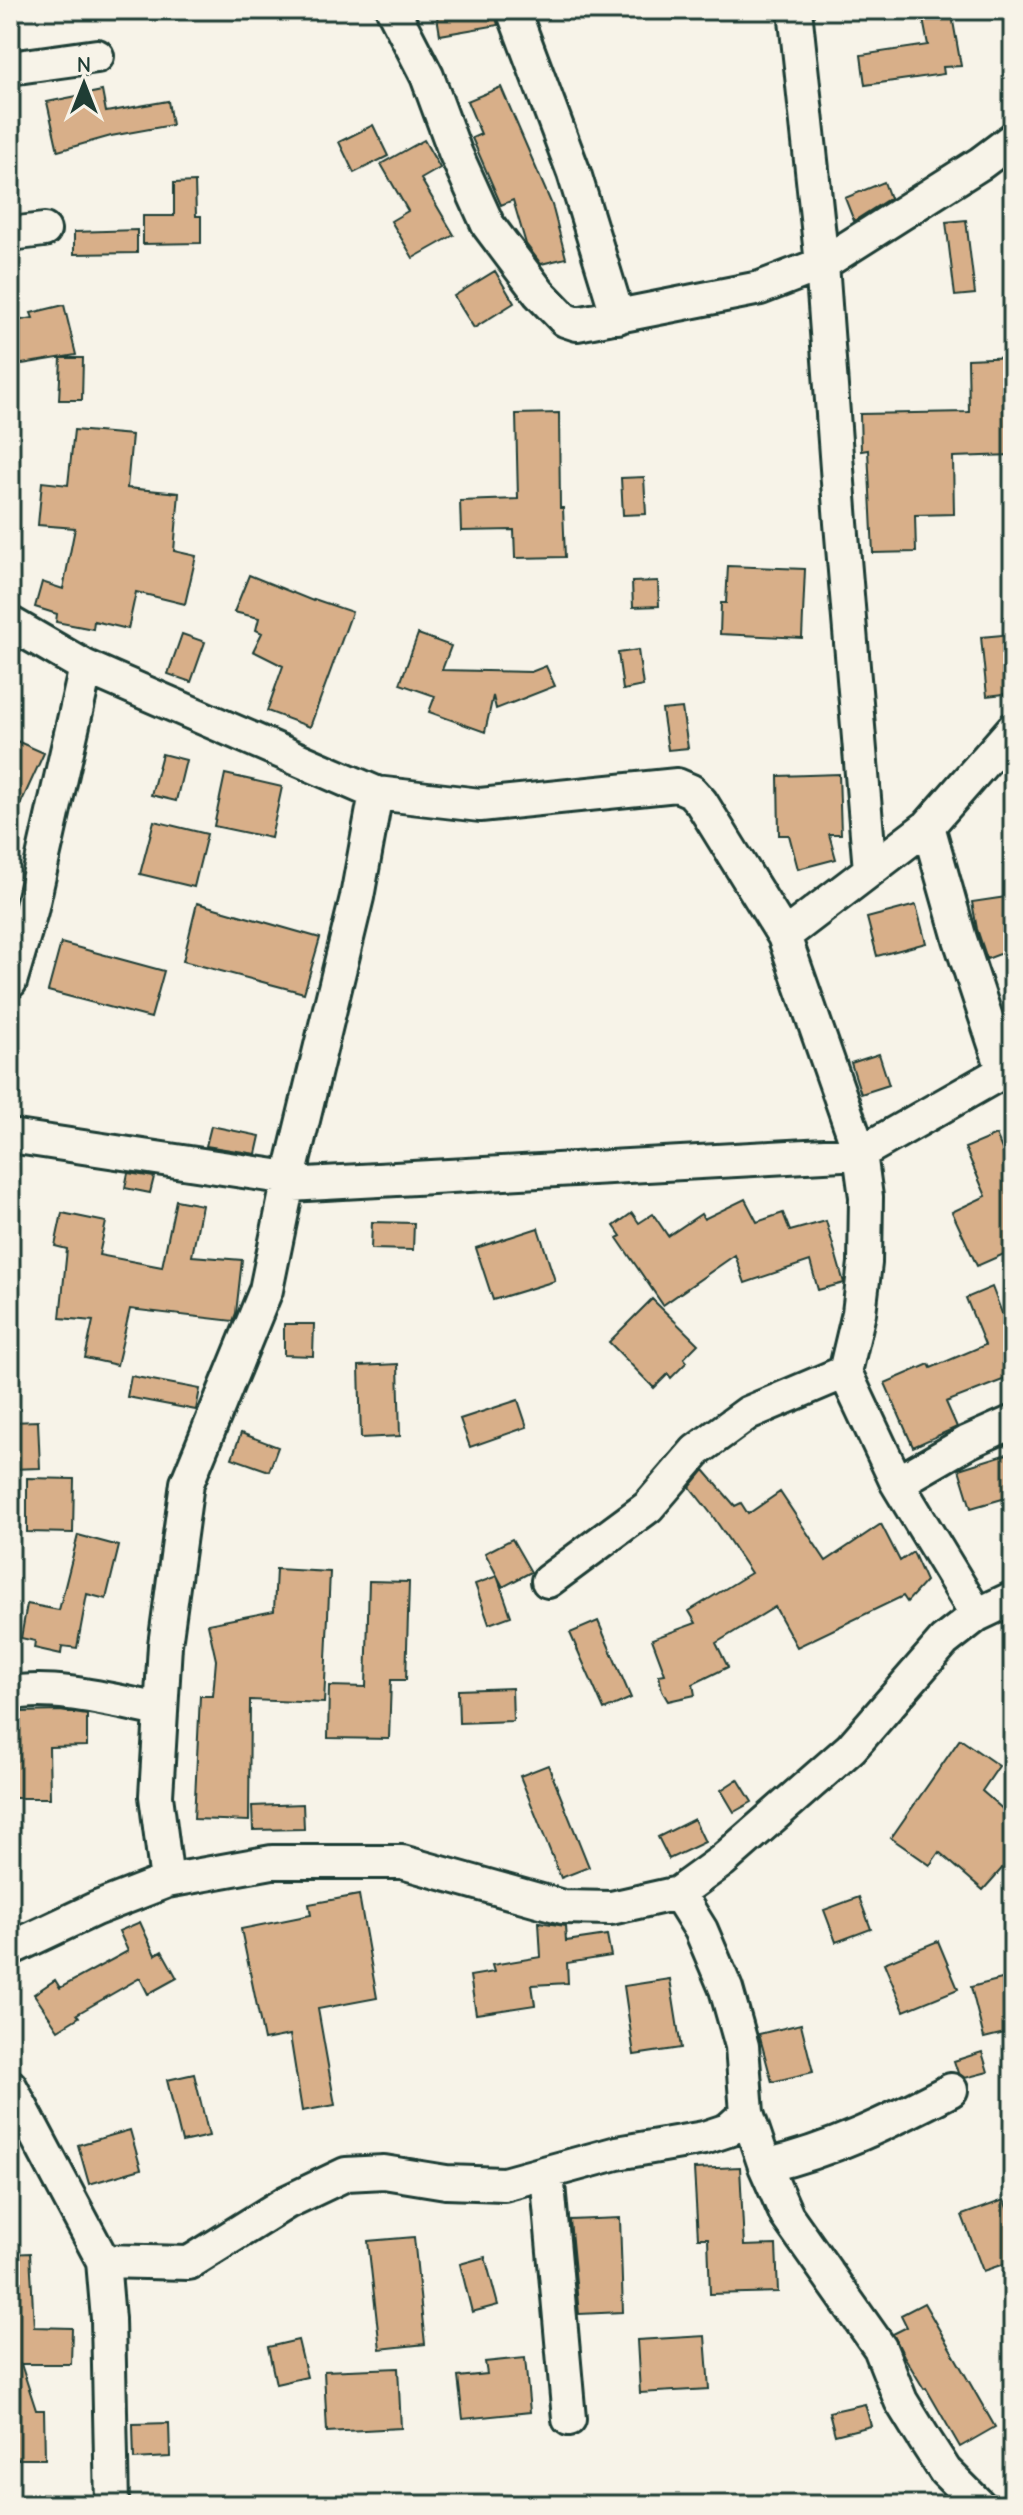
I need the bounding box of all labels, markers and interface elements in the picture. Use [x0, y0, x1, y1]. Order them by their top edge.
north arrow [44, 44, 124, 124]
text: N [77, 52, 91, 78]

